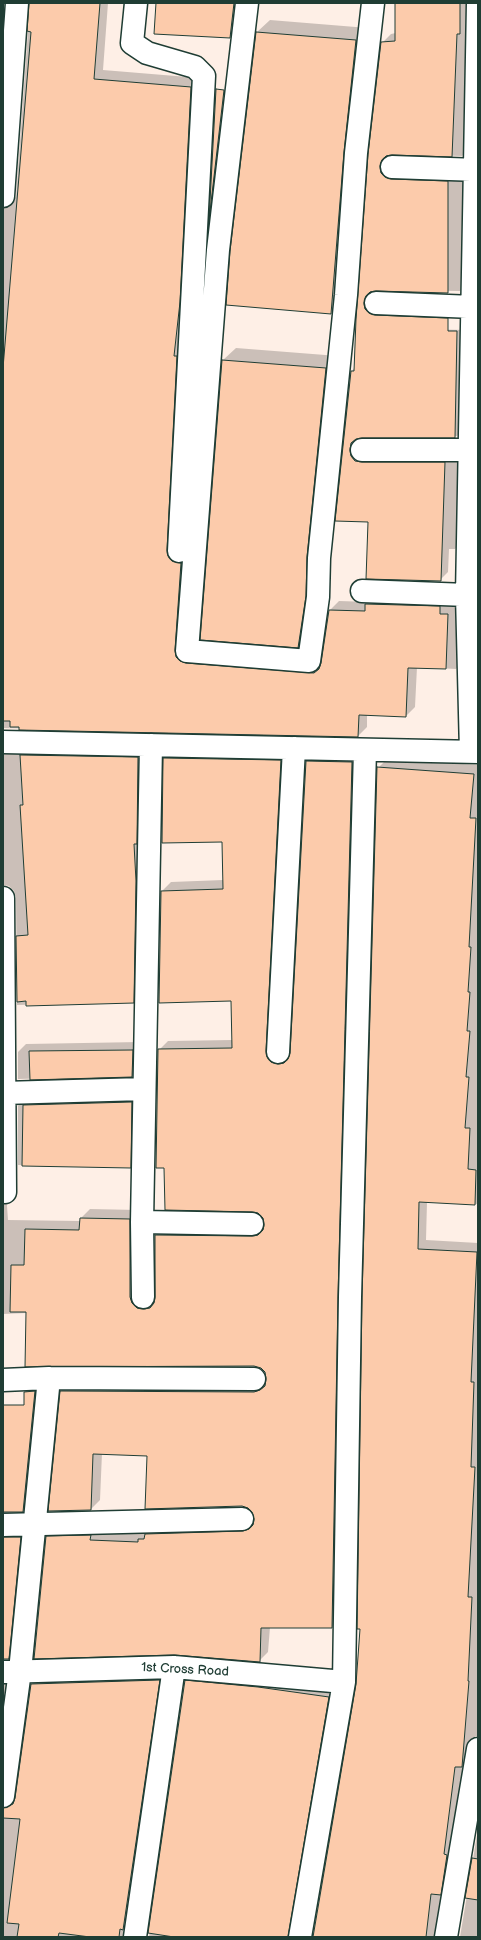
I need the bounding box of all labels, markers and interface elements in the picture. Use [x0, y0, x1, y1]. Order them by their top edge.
street label: 1st Cross Road [141, 1660, 229, 1680]

